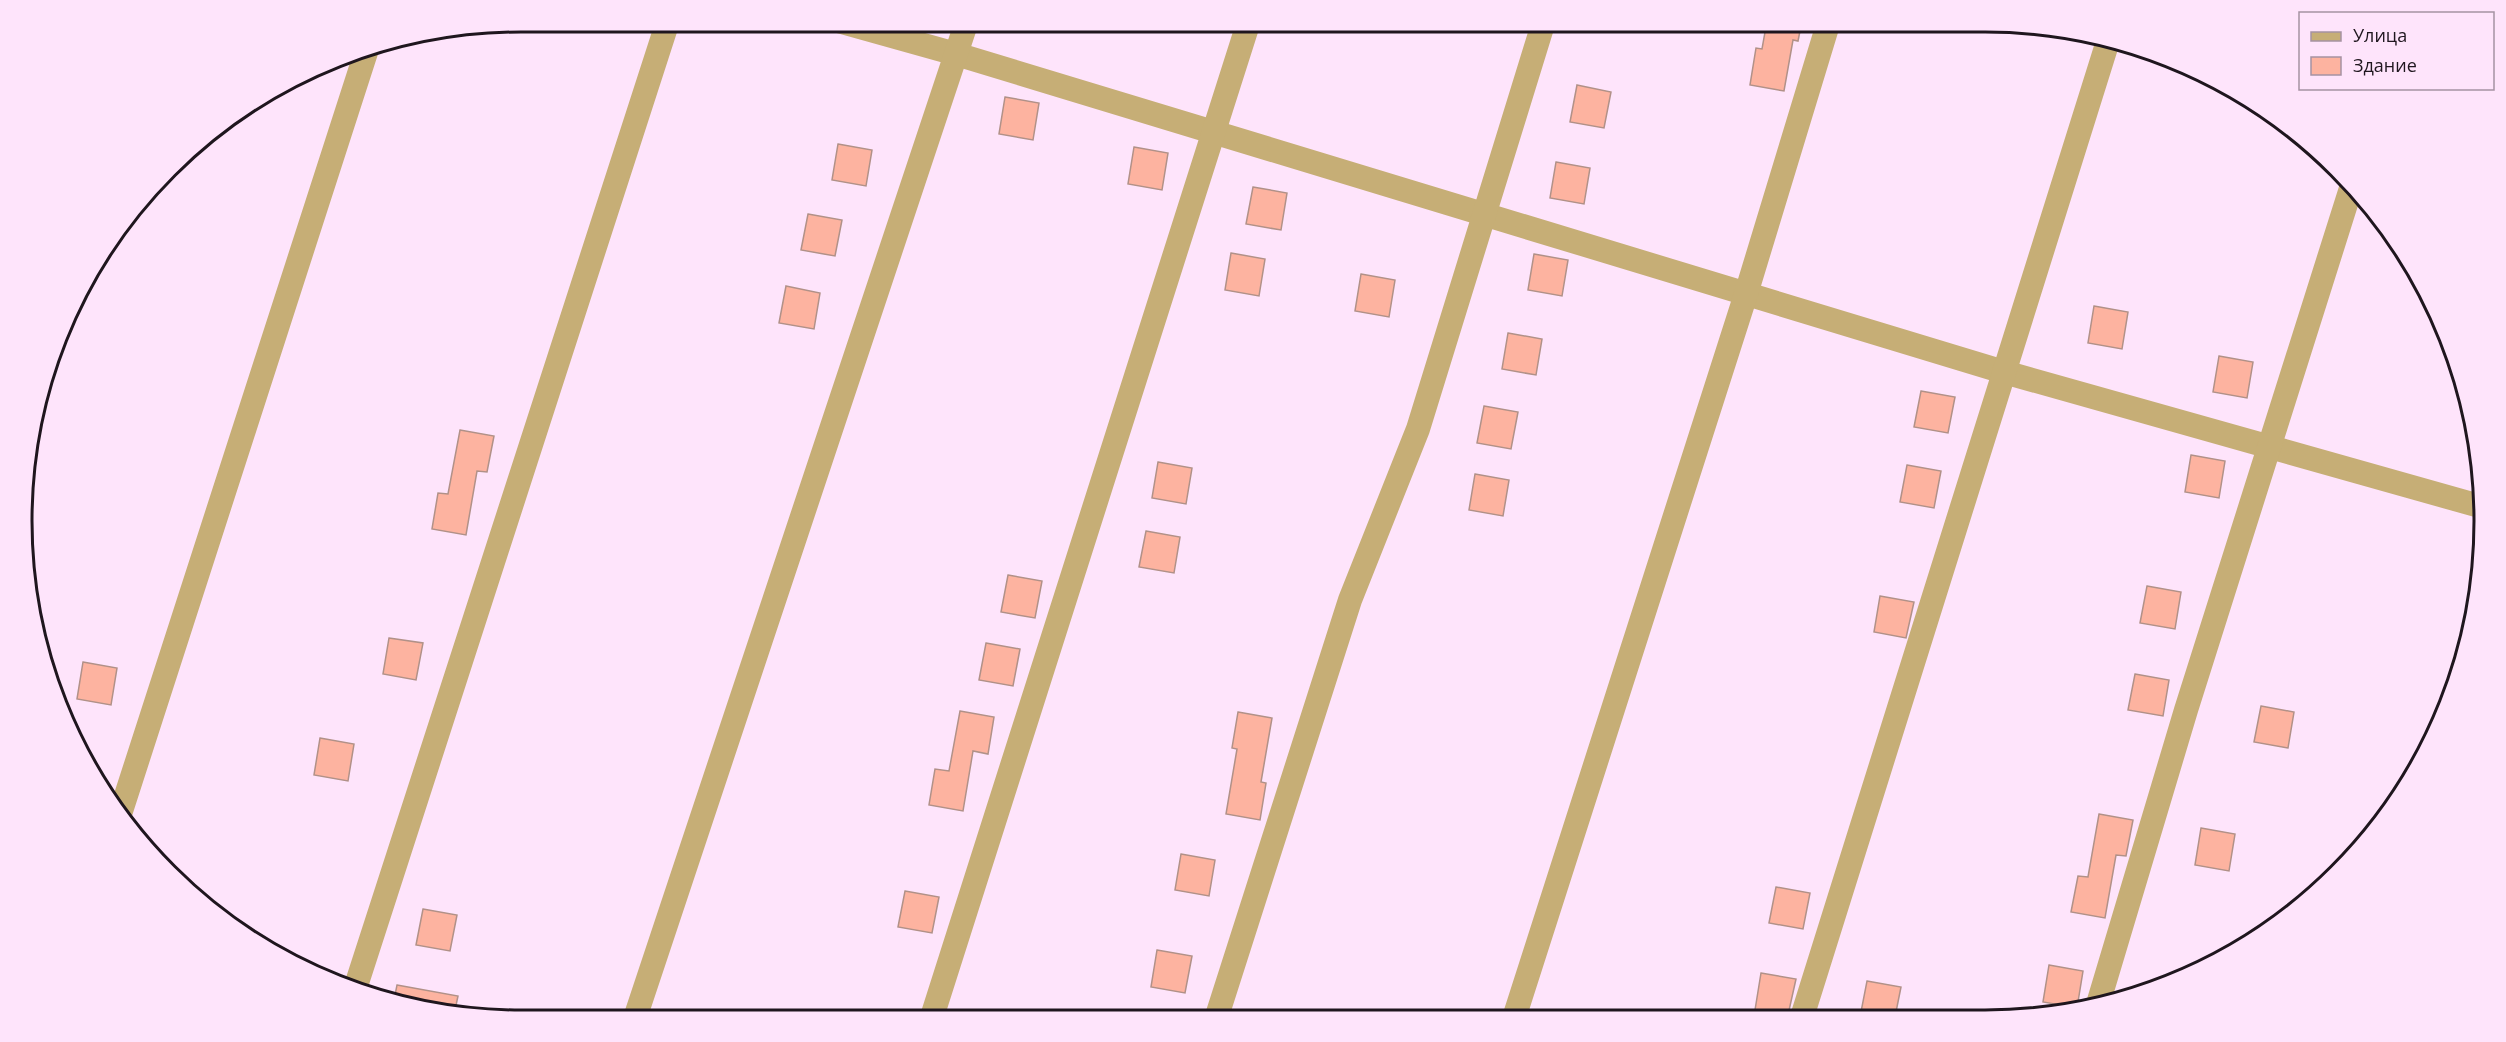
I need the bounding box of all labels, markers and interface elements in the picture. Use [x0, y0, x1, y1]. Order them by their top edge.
legend [2299, 12, 2494, 90]
text: Улица [2353, 23, 2407, 47]
text: Здание [2353, 53, 2417, 77]

